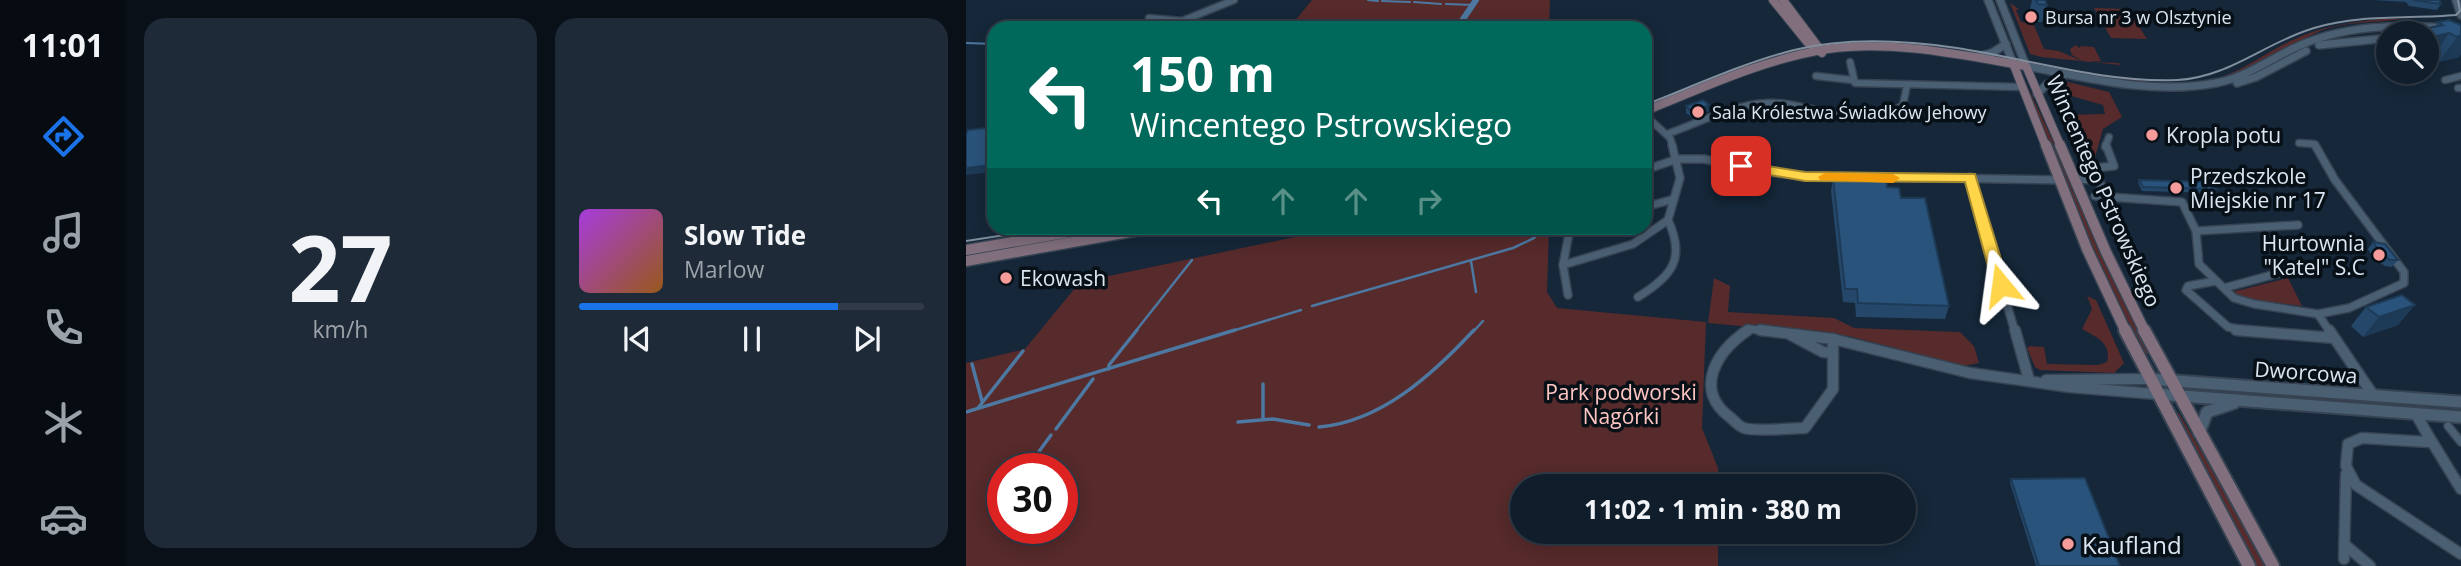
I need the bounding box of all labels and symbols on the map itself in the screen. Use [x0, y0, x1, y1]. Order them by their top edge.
place label: Bursa nr 3 w Olsztynie [2045, 5, 2232, 29]
marker: Bursa nr 3 w Olsztynie [2023, 9, 2039, 25]
street label: Wincentego Pstrowskiego [2040, 71, 2168, 311]
place label: Sala Królestwa Świadków Jehowy [1712, 100, 1988, 124]
marker: Sala Królestwa Świadków Jehowy [1690, 104, 1706, 120]
place label: Kropla potu [2166, 121, 2281, 149]
marker: Kropla potu [2144, 127, 2160, 143]
pin [1711, 136, 1771, 196]
place label: Przedszkole Miejskie nr 17 [2190, 162, 2326, 214]
marker: Przedszkole Miejskie nr 17 [2168, 180, 2184, 196]
place label: Hurtownia "Katel" S.C [2262, 229, 2365, 281]
marker: Hurtownia "Katel" S.C [2371, 247, 2387, 263]
position arrow [1964, 248, 2038, 322]
place label: Ekowash [1020, 264, 1106, 292]
marker: Ekowash [998, 270, 1014, 286]
street label: Dworcowa [2253, 354, 2359, 390]
park label: Park podworski Nagórki [1545, 378, 1697, 430]
speed limit sign: 30 [987, 453, 1078, 544]
place label: Kaufland [2082, 528, 2182, 561]
marker: Kaufland [2060, 536, 2076, 552]

